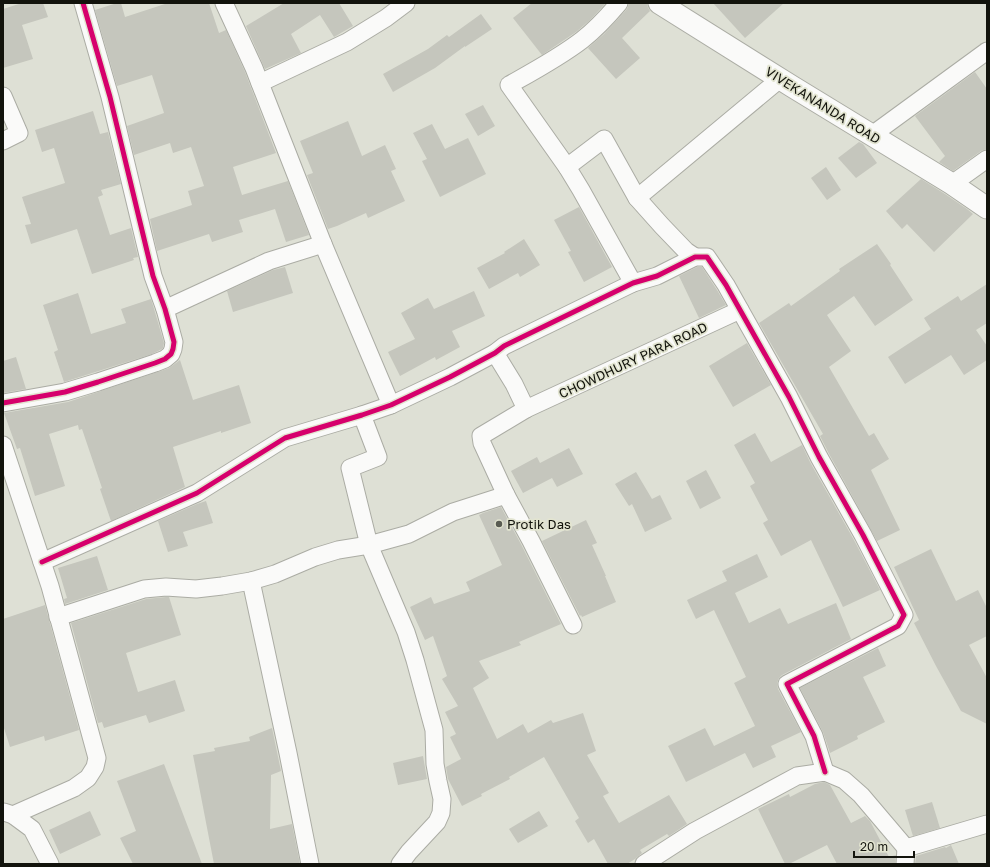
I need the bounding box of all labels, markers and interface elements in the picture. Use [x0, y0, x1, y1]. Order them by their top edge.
street label: VIVEKANANDA ROAD [763, 63, 883, 147]
street label: CHOWDHURY PARA ROAD [556, 318, 710, 402]
place label: Protik Das [507, 516, 571, 532]
marker: Protik Das [494, 519, 504, 529]
scale bar [854, 833, 914, 859]
text: 20 m [860, 839, 888, 854]

